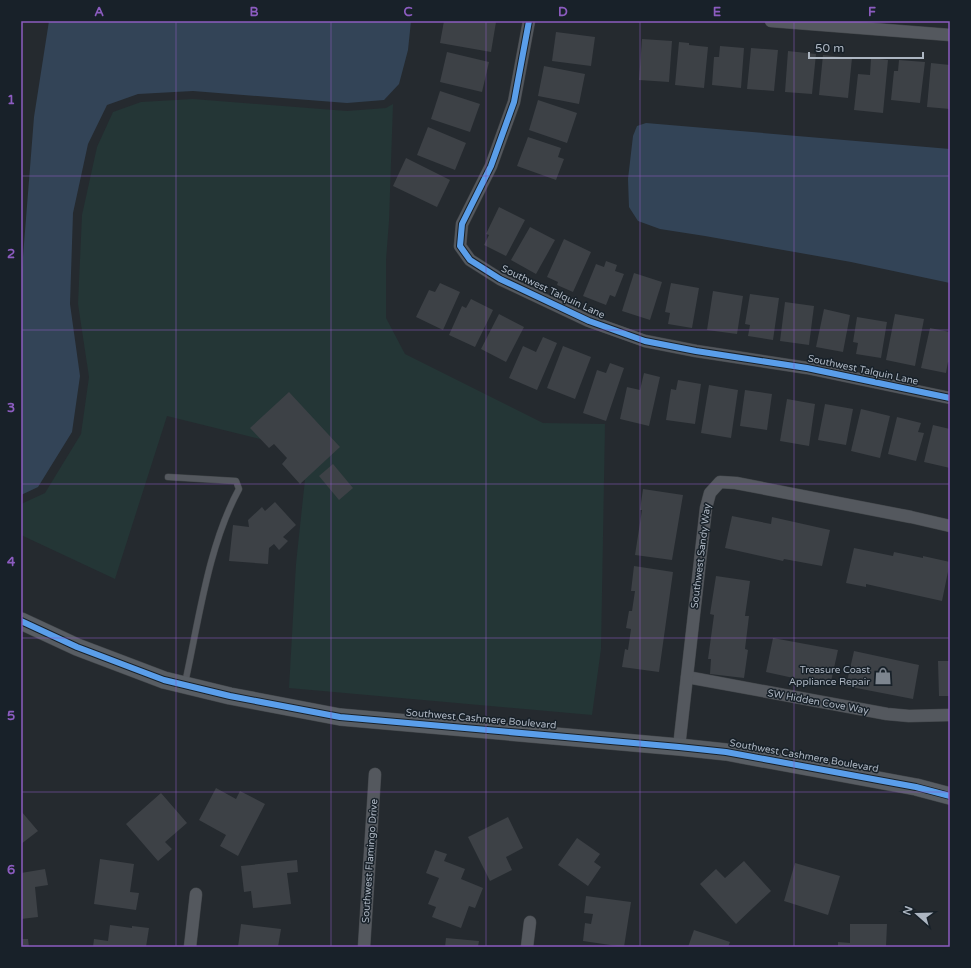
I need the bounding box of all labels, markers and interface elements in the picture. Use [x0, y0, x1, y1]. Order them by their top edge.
text: A [94, 4, 104, 20]
text: B [249, 4, 259, 20]
text: C [403, 4, 413, 20]
text: D [558, 4, 568, 20]
text: E [713, 4, 721, 20]
text: F [868, 4, 876, 20]
scale bar [809, 34, 923, 60]
text: 50 m [815, 41, 844, 55]
text: 1 [7, 92, 15, 108]
text: 2 [7, 246, 15, 262]
street label: Southwest Talquin Lane [499, 263, 607, 321]
street label: Southwest Talquin Lane [807, 352, 920, 388]
text: 3 [7, 400, 15, 416]
street label: Southwest Sandy Way [689, 502, 713, 609]
text: 4 [7, 554, 16, 570]
place label: Treasure Coast Appliance Repair [789, 664, 870, 688]
shop icon: Treasure Coast Appliance Repair [873, 666, 893, 686]
street label: SW Hidden Cove Way [766, 687, 870, 717]
street label: Southwest Cashmere Boulevard [405, 706, 557, 732]
text: 5 [7, 708, 15, 724]
street label: Southwest Cashmere Boulevard [729, 737, 879, 775]
street label: Southwest Flamingo Drive [360, 798, 380, 923]
text: 6 [7, 862, 15, 878]
north arrow [897, 894, 937, 934]
text: N [900, 904, 916, 917]

